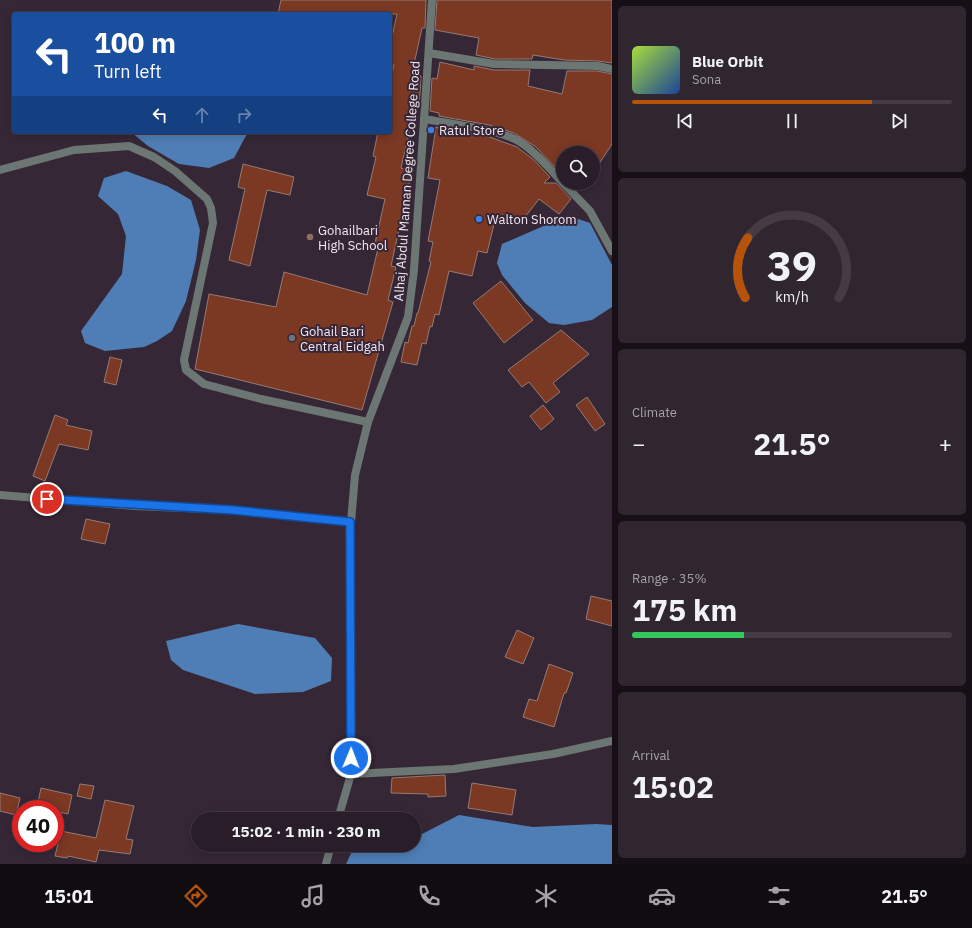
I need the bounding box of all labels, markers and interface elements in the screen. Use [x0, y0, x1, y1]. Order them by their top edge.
text: 100 m [94, 24, 176, 61]
icon: left [28, 28, 80, 80]
text: Blue Orbit [692, 52, 763, 71]
text: Turn left [94, 60, 162, 83]
street label: Alhaj Abdul Mannan Degree College Road [390, 60, 424, 302]
text: Sona [692, 71, 721, 88]
icon: left [149, 104, 171, 126]
icon: ahead [191, 104, 213, 126]
icon: right [233, 104, 255, 126]
icon: previous [674, 110, 696, 132]
icon: pause [781, 110, 803, 132]
icon: next [888, 110, 910, 132]
place label: Ratul Store [439, 122, 504, 139]
marker: Ratul Store [426, 125, 436, 135]
map controls [556, 146, 600, 190]
button: search [556, 146, 600, 190]
place label: Walton Shorom [487, 211, 577, 228]
marker: Walton Shorom [474, 214, 484, 224]
place label: Gohailbari High School [318, 222, 388, 254]
marker: Gohailbari High School [305, 232, 315, 242]
text: 39 [767, 238, 817, 292]
text: km/h [775, 287, 809, 306]
place label: Gohail Bari Central Eidgah [300, 323, 385, 355]
marker: Gohail Bari Central Eidgah [287, 333, 297, 343]
text: Climate [632, 404, 677, 421]
text: 21.5° [753, 424, 831, 463]
text: − [632, 429, 645, 458]
text: + [939, 429, 952, 458]
pin [30, 482, 64, 516]
icon: arrive [36, 488, 58, 510]
text: Range · 35% [632, 570, 706, 587]
text: 175 km [632, 590, 737, 629]
position arrow [330, 737, 372, 779]
text: Arrival [632, 747, 670, 764]
text: 15:02 [632, 767, 714, 806]
speed limit sign: 40 [12, 800, 64, 852]
text: 15:02 · 1 min · 230 m [232, 822, 380, 841]
icon: directions [182, 882, 210, 910]
icon: music [299, 882, 327, 910]
icon: phone [415, 882, 443, 910]
icon: climate [532, 882, 560, 910]
icon: car [648, 882, 676, 910]
icon: filters [765, 882, 793, 910]
text: 15:01 [44, 885, 93, 908]
text: 21.5° [881, 885, 928, 908]

